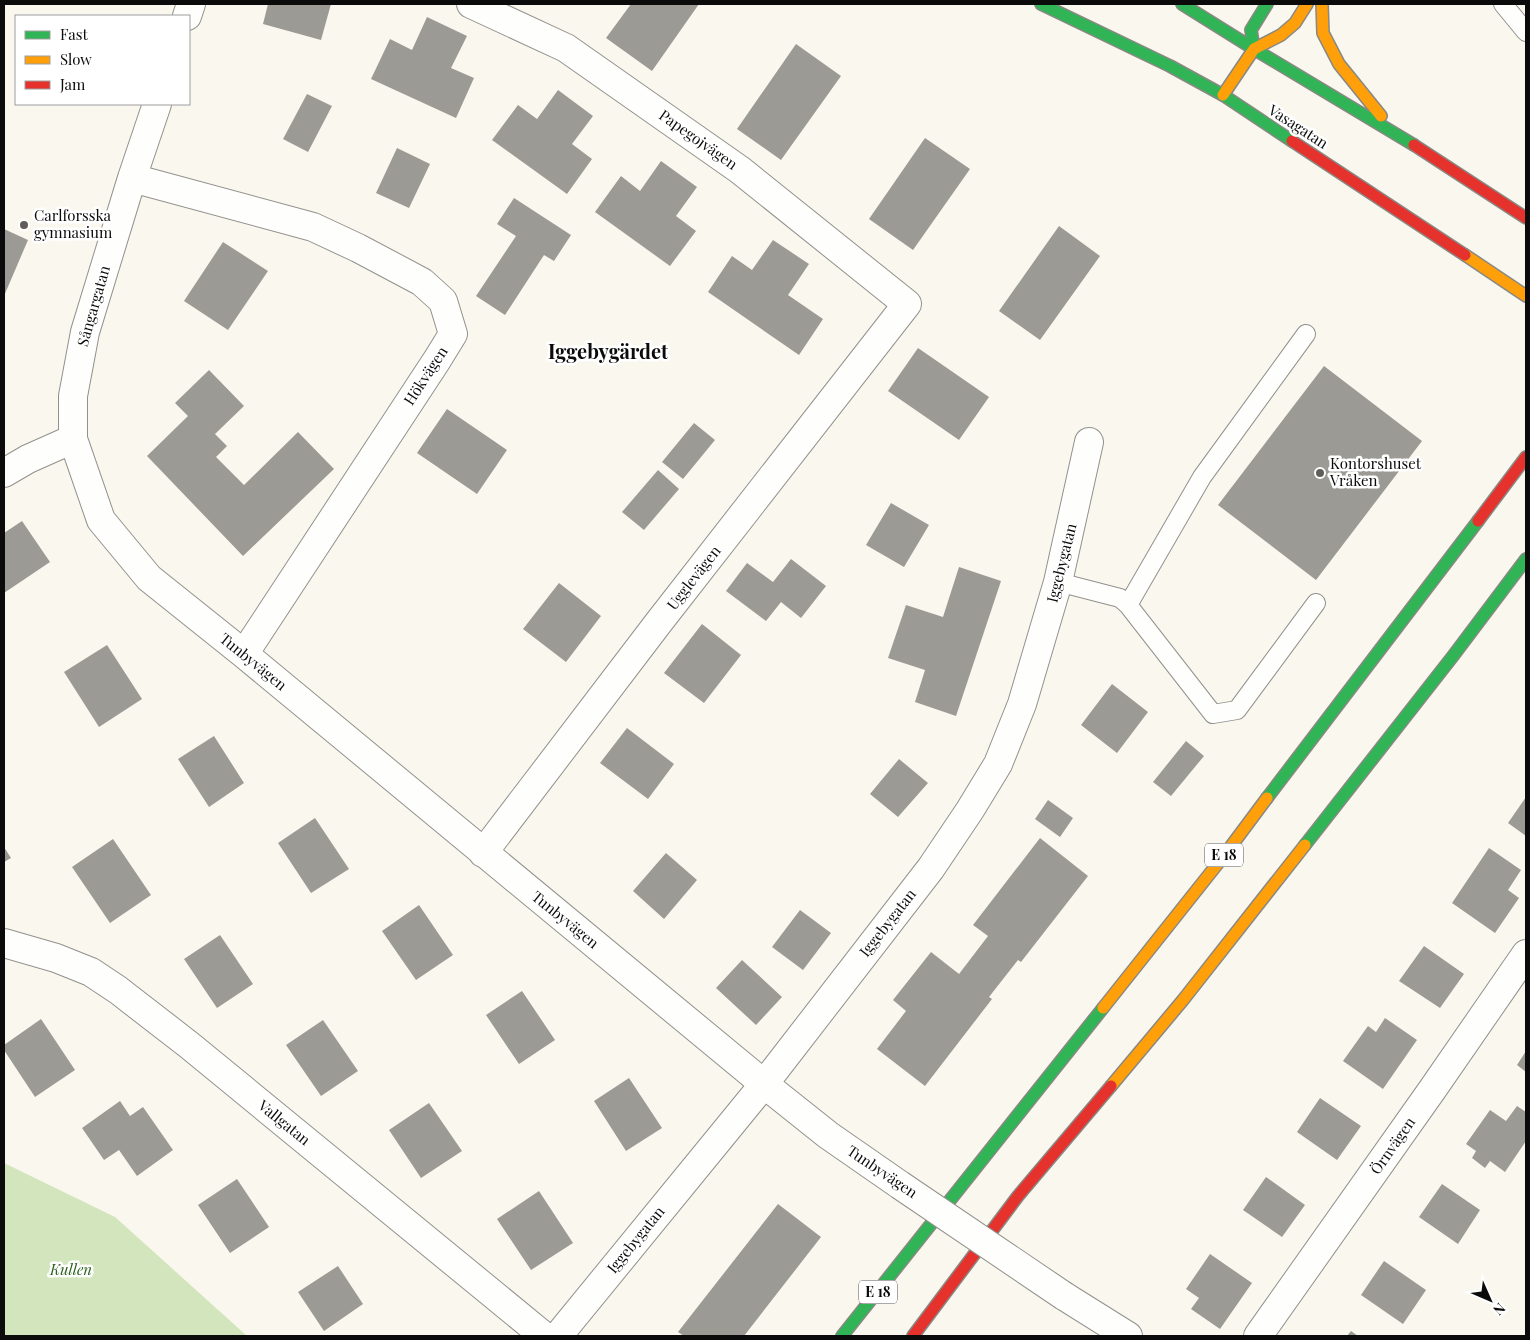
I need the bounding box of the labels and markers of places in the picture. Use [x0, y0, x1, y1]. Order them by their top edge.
place label: Carlforsska gymnasium [34, 205, 113, 242]
marker: Carlforsska gymnasium [18, 219, 30, 231]
place label: Kontorshuset Vråken [1329, 453, 1422, 490]
marker: Kontorshuset Vråken [1314, 467, 1326, 479]

